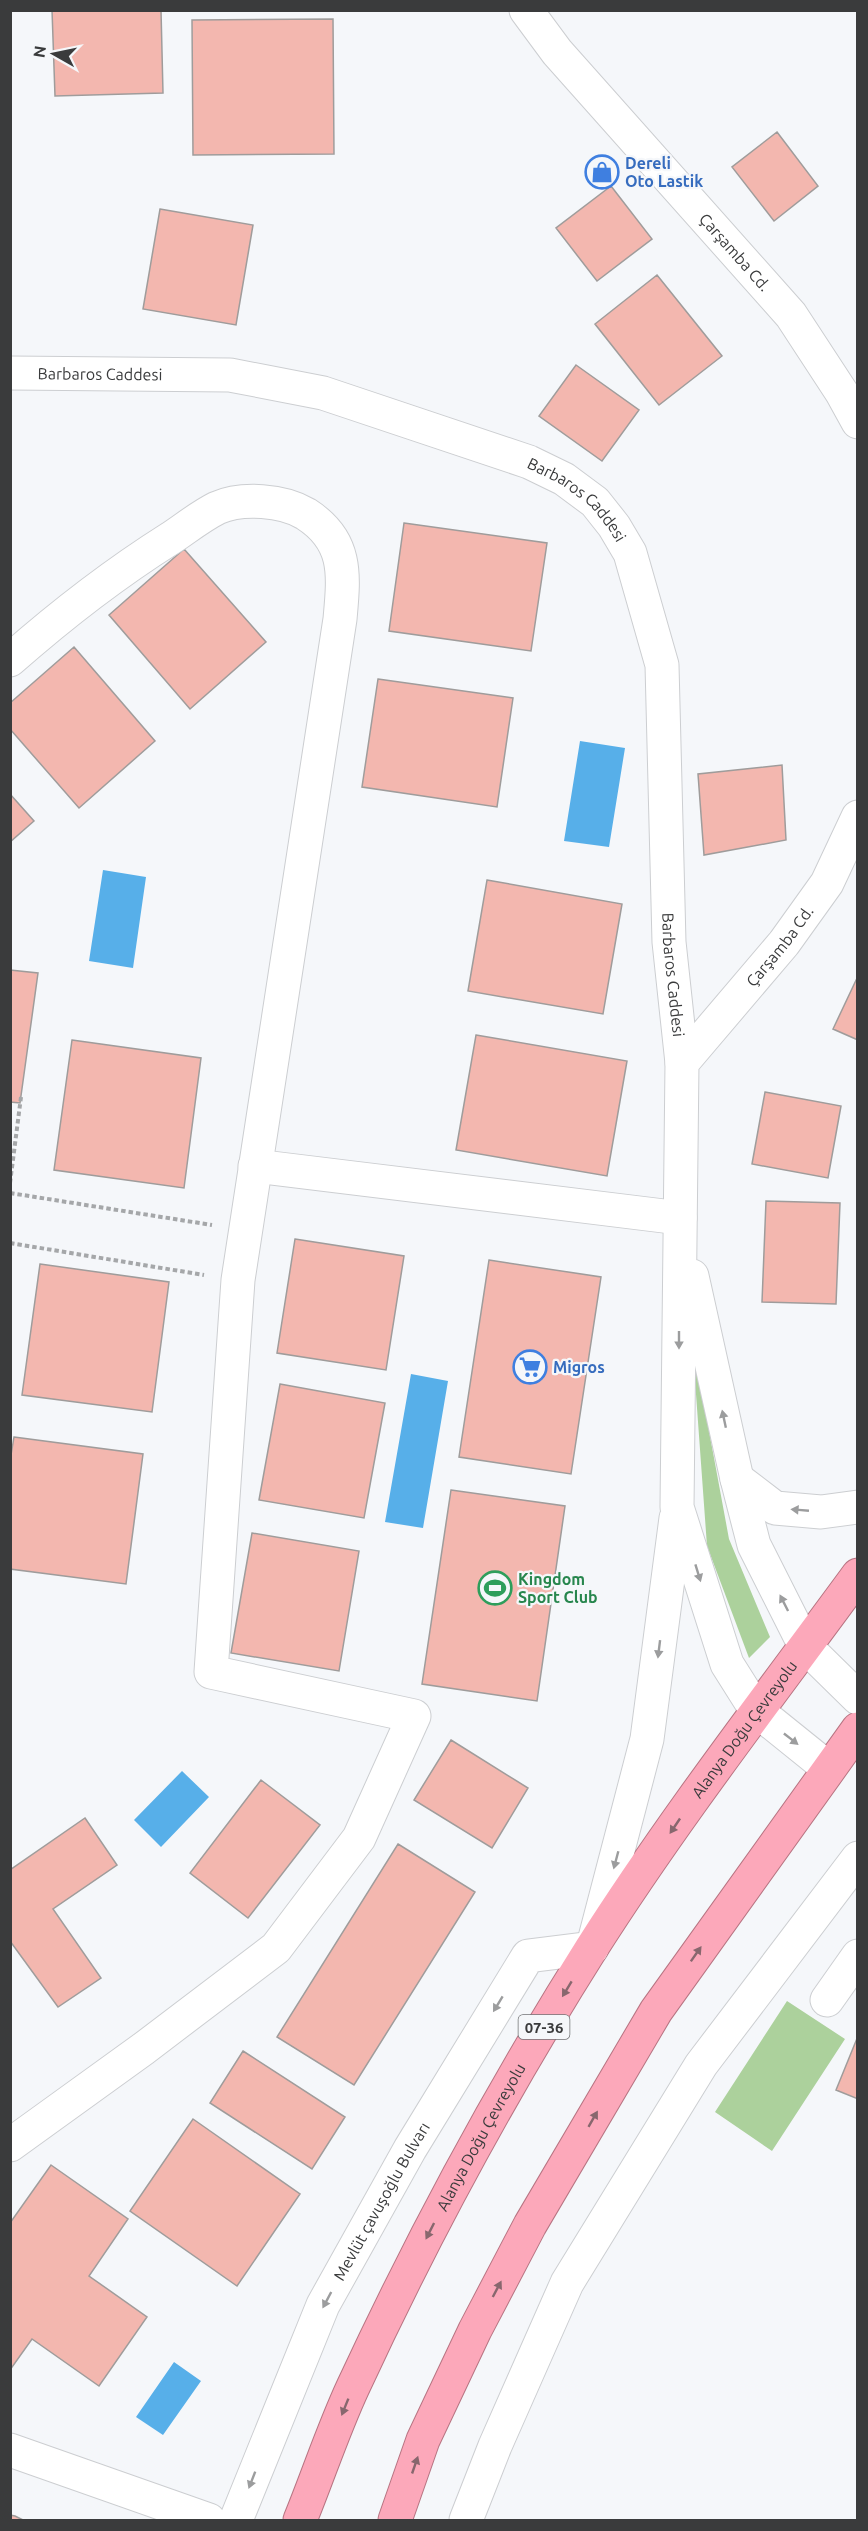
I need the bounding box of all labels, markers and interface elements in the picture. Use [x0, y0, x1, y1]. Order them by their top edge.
north arrow [24, 24, 84, 84]
text: N [29, 44, 49, 59]
shop icon: Dereli Oto Lastik [584, 154, 620, 190]
place label: Dereli Oto Lastik [625, 154, 703, 190]
street label: Çarşamba Cd. [696, 210, 774, 294]
street label: Barbaros Caddesi [38, 364, 162, 383]
street label: Barbaros Caddesi [525, 454, 630, 545]
street label: Çarşamba Cd. [742, 902, 817, 990]
street label: Barbaros Caddesi [659, 912, 688, 1038]
one-way arrow [674, 1330, 683, 1349]
supermarket icon: Migros [512, 1349, 548, 1385]
place label: Migros [553, 1358, 605, 1376]
one-way arrow [719, 1409, 728, 1428]
one-way arrow [790, 1505, 809, 1515]
one-way arrow [694, 1564, 703, 1582]
sports icon: Kingdom Sport Club [477, 1570, 513, 1606]
place label: Kingdom Sport Club [518, 1570, 598, 1606]
one-way arrow [779, 1595, 788, 1612]
one-way arrow [654, 1639, 664, 1658]
street label: Alanya Doğu Çevreyolu [688, 1657, 800, 1801]
one-way arrow [783, 1732, 799, 1745]
one-way arrow [670, 1818, 681, 1834]
one-way arrow [611, 1851, 620, 1869]
one-way arrow [690, 1946, 702, 1962]
one-way arrow [562, 1981, 573, 1997]
one-way arrow [493, 1996, 504, 2012]
road number: 07-36 [518, 2015, 570, 2039]
street label: Alanya Doğu Çevreyolu [433, 2060, 529, 2214]
one-way arrow [587, 2111, 598, 2127]
street label: Mevlüt çavuşoğlu Bulvarı [330, 2119, 433, 2283]
one-way arrow [425, 2223, 435, 2240]
one-way arrow [492, 2280, 502, 2297]
one-way arrow [322, 2291, 332, 2309]
one-way arrow [340, 2398, 349, 2416]
one-way arrow [410, 2456, 420, 2474]
one-way arrow [246, 2471, 256, 2489]

